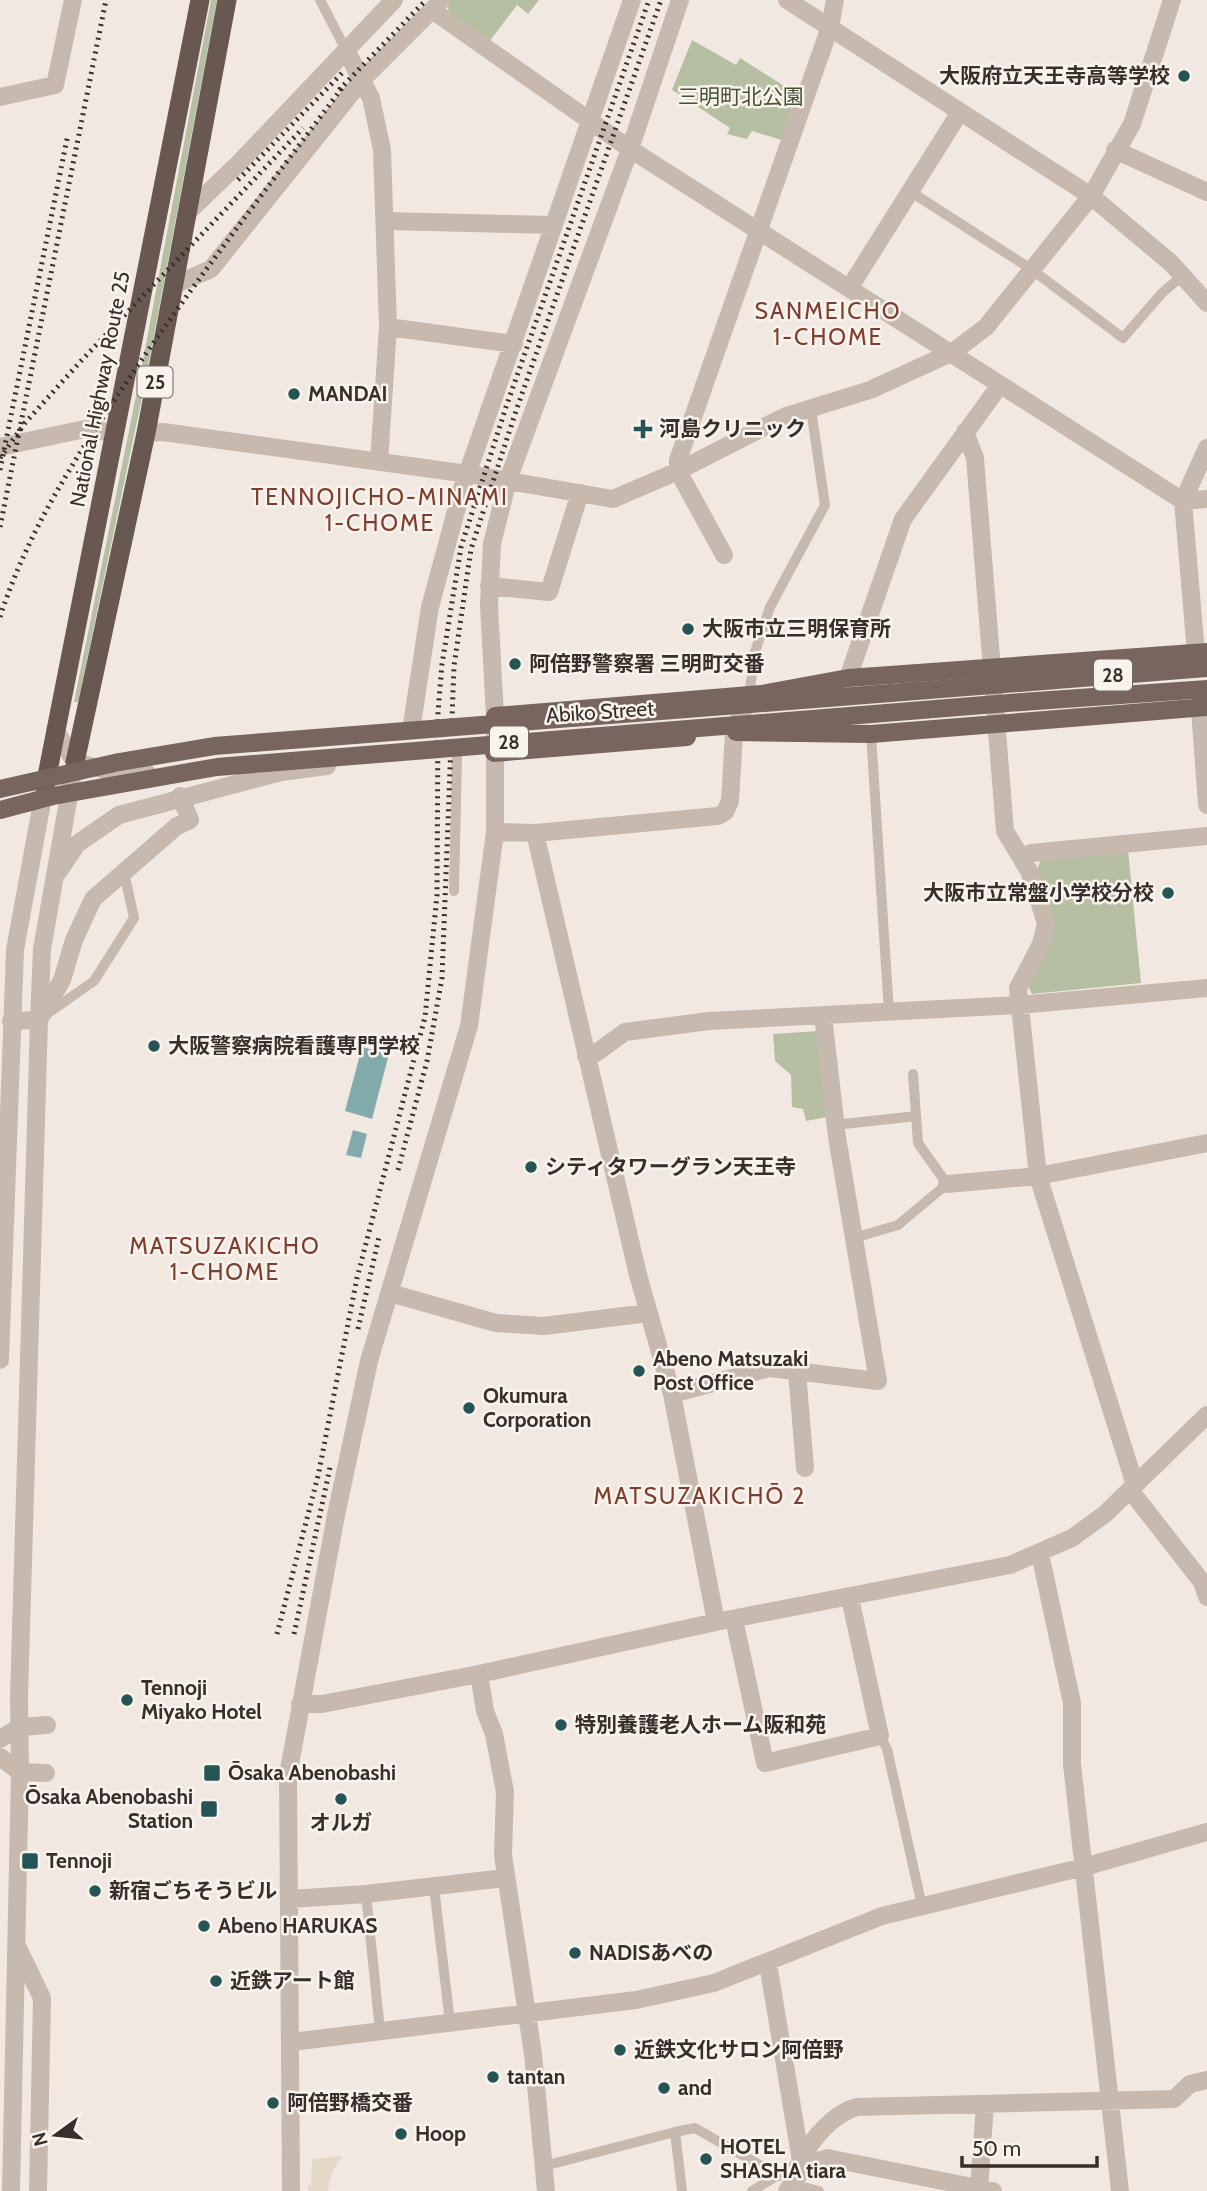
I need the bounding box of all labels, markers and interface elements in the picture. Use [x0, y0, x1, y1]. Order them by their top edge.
place label: 大阪府立天王寺高等学校 [939, 63, 1170, 88]
marker: 大阪府立天王寺高等学校 [1176, 68, 1192, 84]
park label: 三明町北公園 [678, 84, 804, 109]
street label: National Highway Route 25 [64, 269, 135, 509]
district label: SANMEICHO 1-CHOME [755, 297, 901, 351]
road number: 25 [138, 366, 172, 398]
place label: MANDAI [308, 381, 387, 406]
marker: MANDAI [286, 386, 302, 402]
place label: 河島クリニック [659, 416, 806, 441]
marker: 河島クリニック [633, 419, 653, 439]
district label: TENNOJICHO-MINAMI 1-CHOME [251, 483, 509, 537]
place label: 大阪市立三明保育所 [702, 616, 891, 641]
marker: 大阪市立三明保育所 [680, 621, 696, 637]
place label: 阿倍野警察署 三明町交番 [529, 651, 765, 676]
marker: 阿倍野警察署 三明町交番 [507, 656, 523, 672]
road number: 28 [1094, 660, 1132, 690]
street label: Abiko Street [545, 695, 655, 728]
road number: 28 [490, 726, 528, 758]
place label: 大阪市立常盤小学校分校 [923, 880, 1154, 905]
marker: 大阪市立常盤小学校分校 [1160, 885, 1176, 901]
place label: 大阪警察病院看護専門学校 [168, 1033, 420, 1058]
marker: 大阪警察病院看護専門学校 [146, 1038, 162, 1054]
place label: シティタワーグラン天王寺 [545, 1154, 796, 1179]
marker: シティタワーグラン天王寺 [523, 1159, 539, 1175]
district label: MATSUZAKICHO 1-CHOME [129, 1232, 321, 1286]
place label: Abeno Matsuzaki Post Office [653, 1346, 808, 1395]
marker: Abeno Matsuzaki Post Office [631, 1363, 647, 1379]
place label: Okumura Corporation [483, 1383, 591, 1432]
marker: Okumura Corporation [461, 1400, 477, 1416]
district label: MATSUZAKICHŌ 2 [594, 1482, 806, 1510]
place label: Tennoji Miyako Hotel [141, 1675, 262, 1724]
marker: Tennoji Miyako Hotel [119, 1692, 135, 1708]
place label: 特別養護老人ホーム阪和苑 [575, 1712, 826, 1737]
marker: 特別養護老人ホーム阪和苑 [553, 1717, 569, 1733]
place label: Ōsaka Abenobashi [228, 1760, 396, 1785]
marker: Ōsaka Abenobashi [202, 1763, 222, 1783]
place label: Ōsaka Abenobashi Station [25, 1784, 193, 1833]
marker: オルガ [333, 1791, 349, 1807]
marker: Ōsaka Abenobashi Station [199, 1799, 219, 1819]
place label: オルガ [310, 1810, 372, 1835]
place label: Tennoji [46, 1848, 112, 1873]
marker: Tennoji [20, 1851, 40, 1871]
place label: 新宿ごちそうビル [109, 1878, 277, 1903]
marker: 新宿ごちそうビル [87, 1883, 103, 1899]
place label: Abeno HARUKAS [218, 1913, 377, 1938]
marker: Abeno HARUKAS [196, 1918, 212, 1934]
place label: NADISあべの [589, 1940, 713, 1965]
marker: NADISあべの [567, 1945, 583, 1961]
place label: 近鉄アート館 [230, 1968, 355, 1993]
marker: 近鉄アート館 [208, 1973, 224, 1989]
place label: 近鉄文化サロン阿倍野 [634, 2037, 844, 2062]
marker: 近鉄文化サロン阿倍野 [612, 2042, 628, 2058]
place label: tantan [507, 2064, 565, 2089]
marker: tantan [485, 2069, 501, 2085]
place label: and [678, 2075, 712, 2100]
marker: and [656, 2080, 672, 2096]
place label: 阿倍野橋交番 [287, 2090, 413, 2115]
marker: 阿倍野橋交番 [265, 2095, 281, 2111]
north arrow [21, 2100, 91, 2170]
place label: Hoop [415, 2121, 466, 2146]
scale bar [962, 2124, 1097, 2168]
marker: Hoop [393, 2126, 409, 2142]
text: N [27, 2130, 53, 2149]
place label: HOTEL SHASHA tiara [720, 2134, 847, 2183]
text: 50 m [972, 2136, 1021, 2161]
marker: HOTEL SHASHA tiara [698, 2151, 714, 2167]

